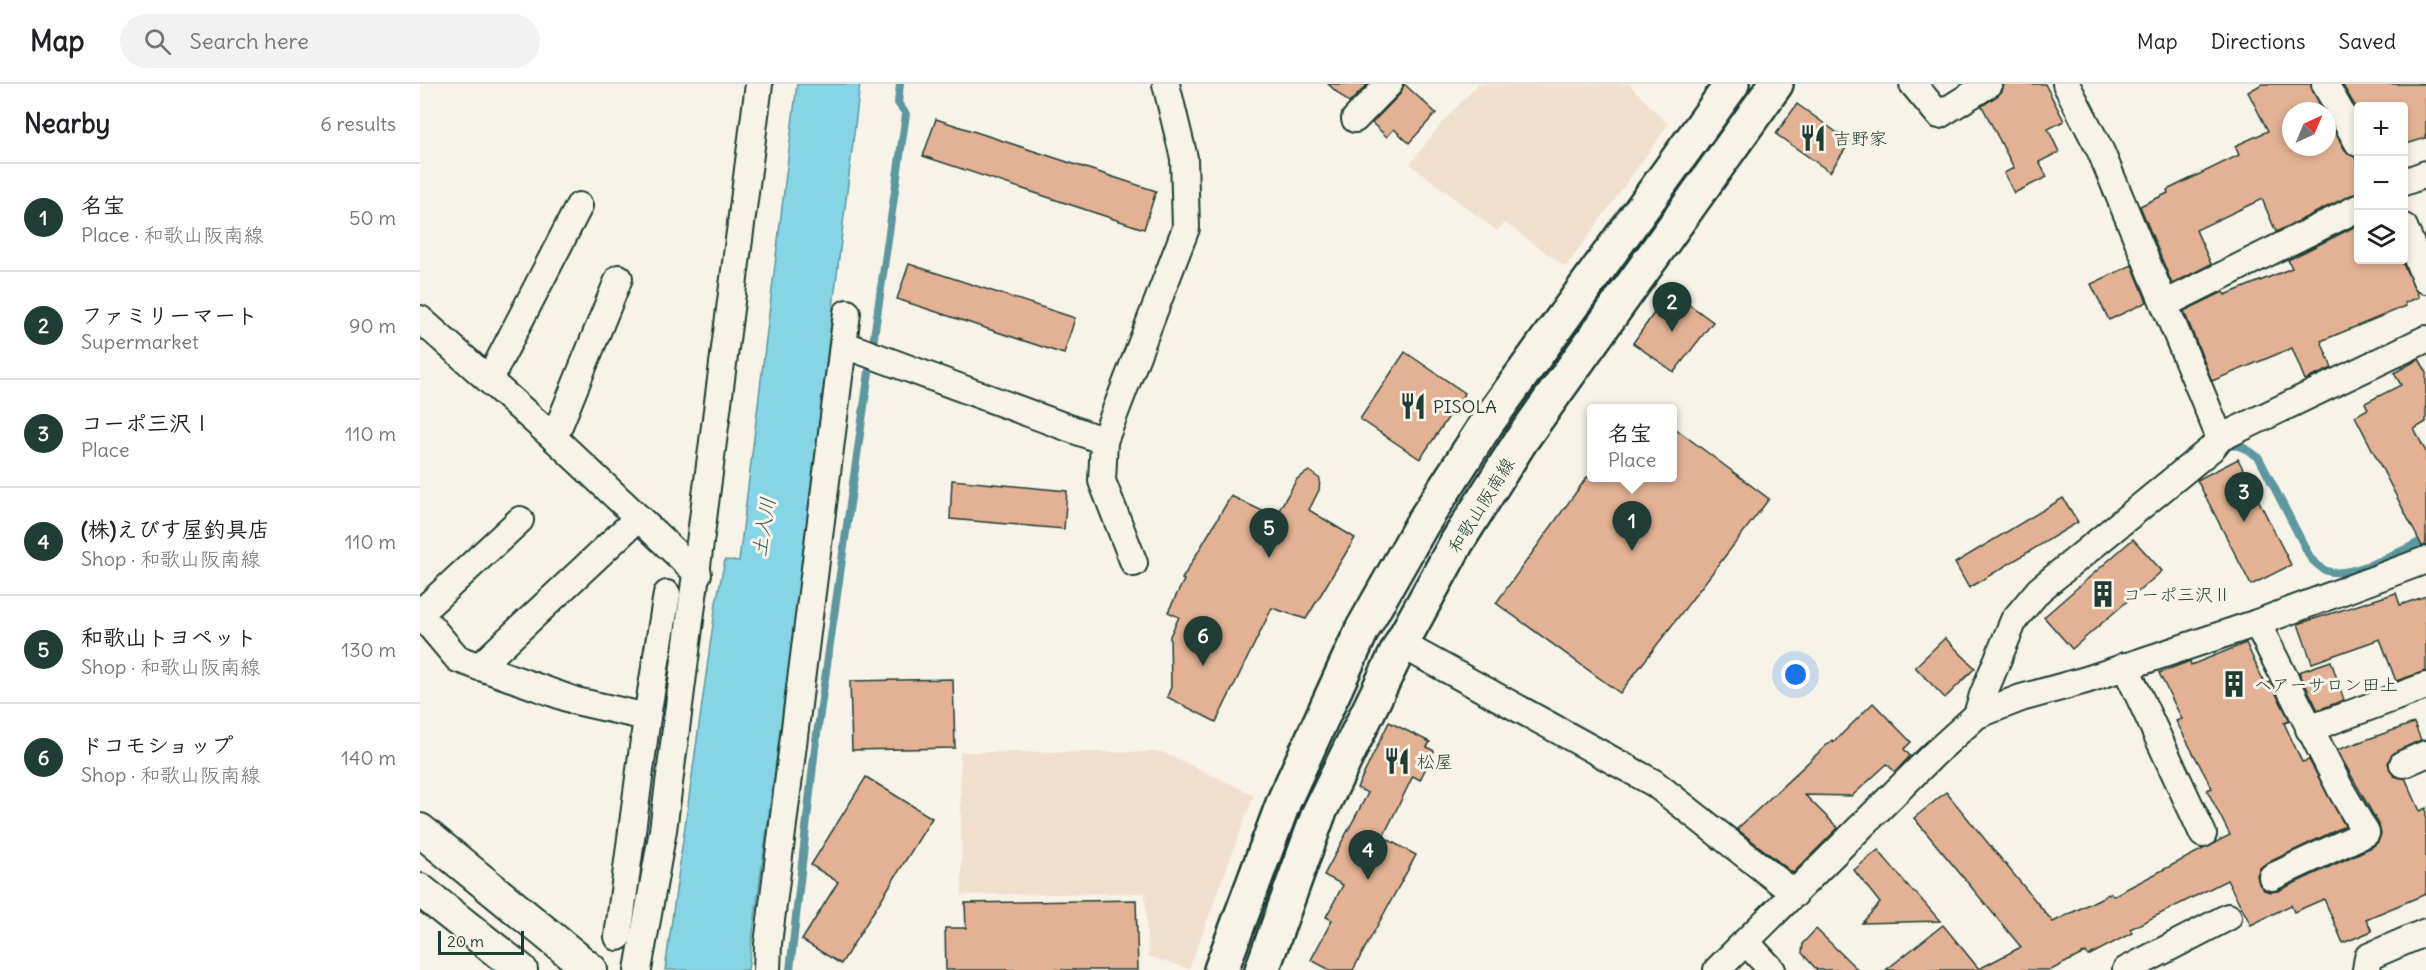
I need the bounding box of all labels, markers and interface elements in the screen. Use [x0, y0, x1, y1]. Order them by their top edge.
search box [120, 14, 540, 68]
text: Map [30, 23, 84, 59]
icon: search [141, 25, 174, 58]
text: Search here [189, 27, 309, 55]
text: Map [2137, 28, 2178, 55]
text: Directions [2211, 28, 2305, 55]
text: Saved [2338, 28, 2396, 55]
north arrow [2282, 102, 2336, 156]
map controls [2354, 102, 2408, 264]
button: + [2354, 102, 2408, 156]
text: Nearby [24, 107, 110, 140]
text: 6 results [320, 111, 396, 136]
restaurant icon: 吉野家 [1798, 123, 1828, 153]
place label: 吉野家 [1833, 127, 1887, 150]
button: − [2354, 156, 2408, 210]
text: 名宝 [81, 191, 125, 219]
text: 1 [40, 205, 47, 230]
text: 50 m [349, 205, 396, 230]
button: layers [2354, 210, 2408, 264]
text: Place · 和歌山阪南線 [81, 222, 263, 247]
pin: 2 [1652, 282, 1692, 332]
text: ファミリーマート [81, 301, 258, 329]
text: 2 [38, 313, 49, 338]
text: 90 m [349, 313, 396, 338]
text: Supermarket [81, 329, 199, 354]
restaurant icon: PISOLA [1398, 391, 1428, 421]
place label: PISOLA [1433, 395, 1497, 418]
popup [1587, 404, 1677, 482]
text: コーポ三沢Ⅰ [81, 409, 213, 437]
text: 名宝 [1608, 419, 1652, 447]
text: 3 [38, 421, 49, 446]
text: 110 m [345, 421, 396, 446]
text: Place [81, 437, 129, 462]
text: Place [1608, 447, 1656, 472]
street label: 和歌山阪南線 [1443, 453, 1519, 557]
pin: 3 [2224, 472, 2264, 522]
water label: 土入川 [746, 495, 780, 559]
pin: 1 [1612, 502, 1652, 551]
pin: 5 [1250, 508, 1288, 558]
text: (株)えびす屋釣具店 [81, 515, 270, 543]
text: 4 [38, 529, 49, 554]
text: 110 m [345, 529, 396, 554]
text: Shop · 和歌山阪南線 [81, 546, 260, 571]
building icon: コーポ三沢Ⅱ [2088, 579, 2118, 609]
place label: コーポ三沢Ⅱ [2123, 583, 2231, 606]
pin: 6 [1184, 616, 1222, 666]
text: 和歌山トヨペット [81, 623, 257, 651]
text: 5 [38, 637, 49, 662]
text: 130 m [341, 637, 396, 662]
text: Shop · 和歌山阪南線 [81, 654, 260, 679]
your location [1781, 660, 1810, 689]
building icon: ヘアーサロン田上 [2219, 669, 2249, 699]
place label: ヘアーサロン田上 [2254, 673, 2398, 696]
text: ドコモショップ [81, 731, 233, 759]
text: 6 [38, 745, 49, 770]
text: 140 m [341, 745, 396, 770]
restaurant icon: 松屋 [1382, 746, 1412, 776]
place label: 松屋 [1417, 750, 1453, 773]
text: Shop · 和歌山阪南線 [81, 762, 260, 787]
pin: 4 [1348, 830, 1388, 880]
scale bar [438, 928, 524, 956]
text: 20 m [447, 931, 484, 951]

